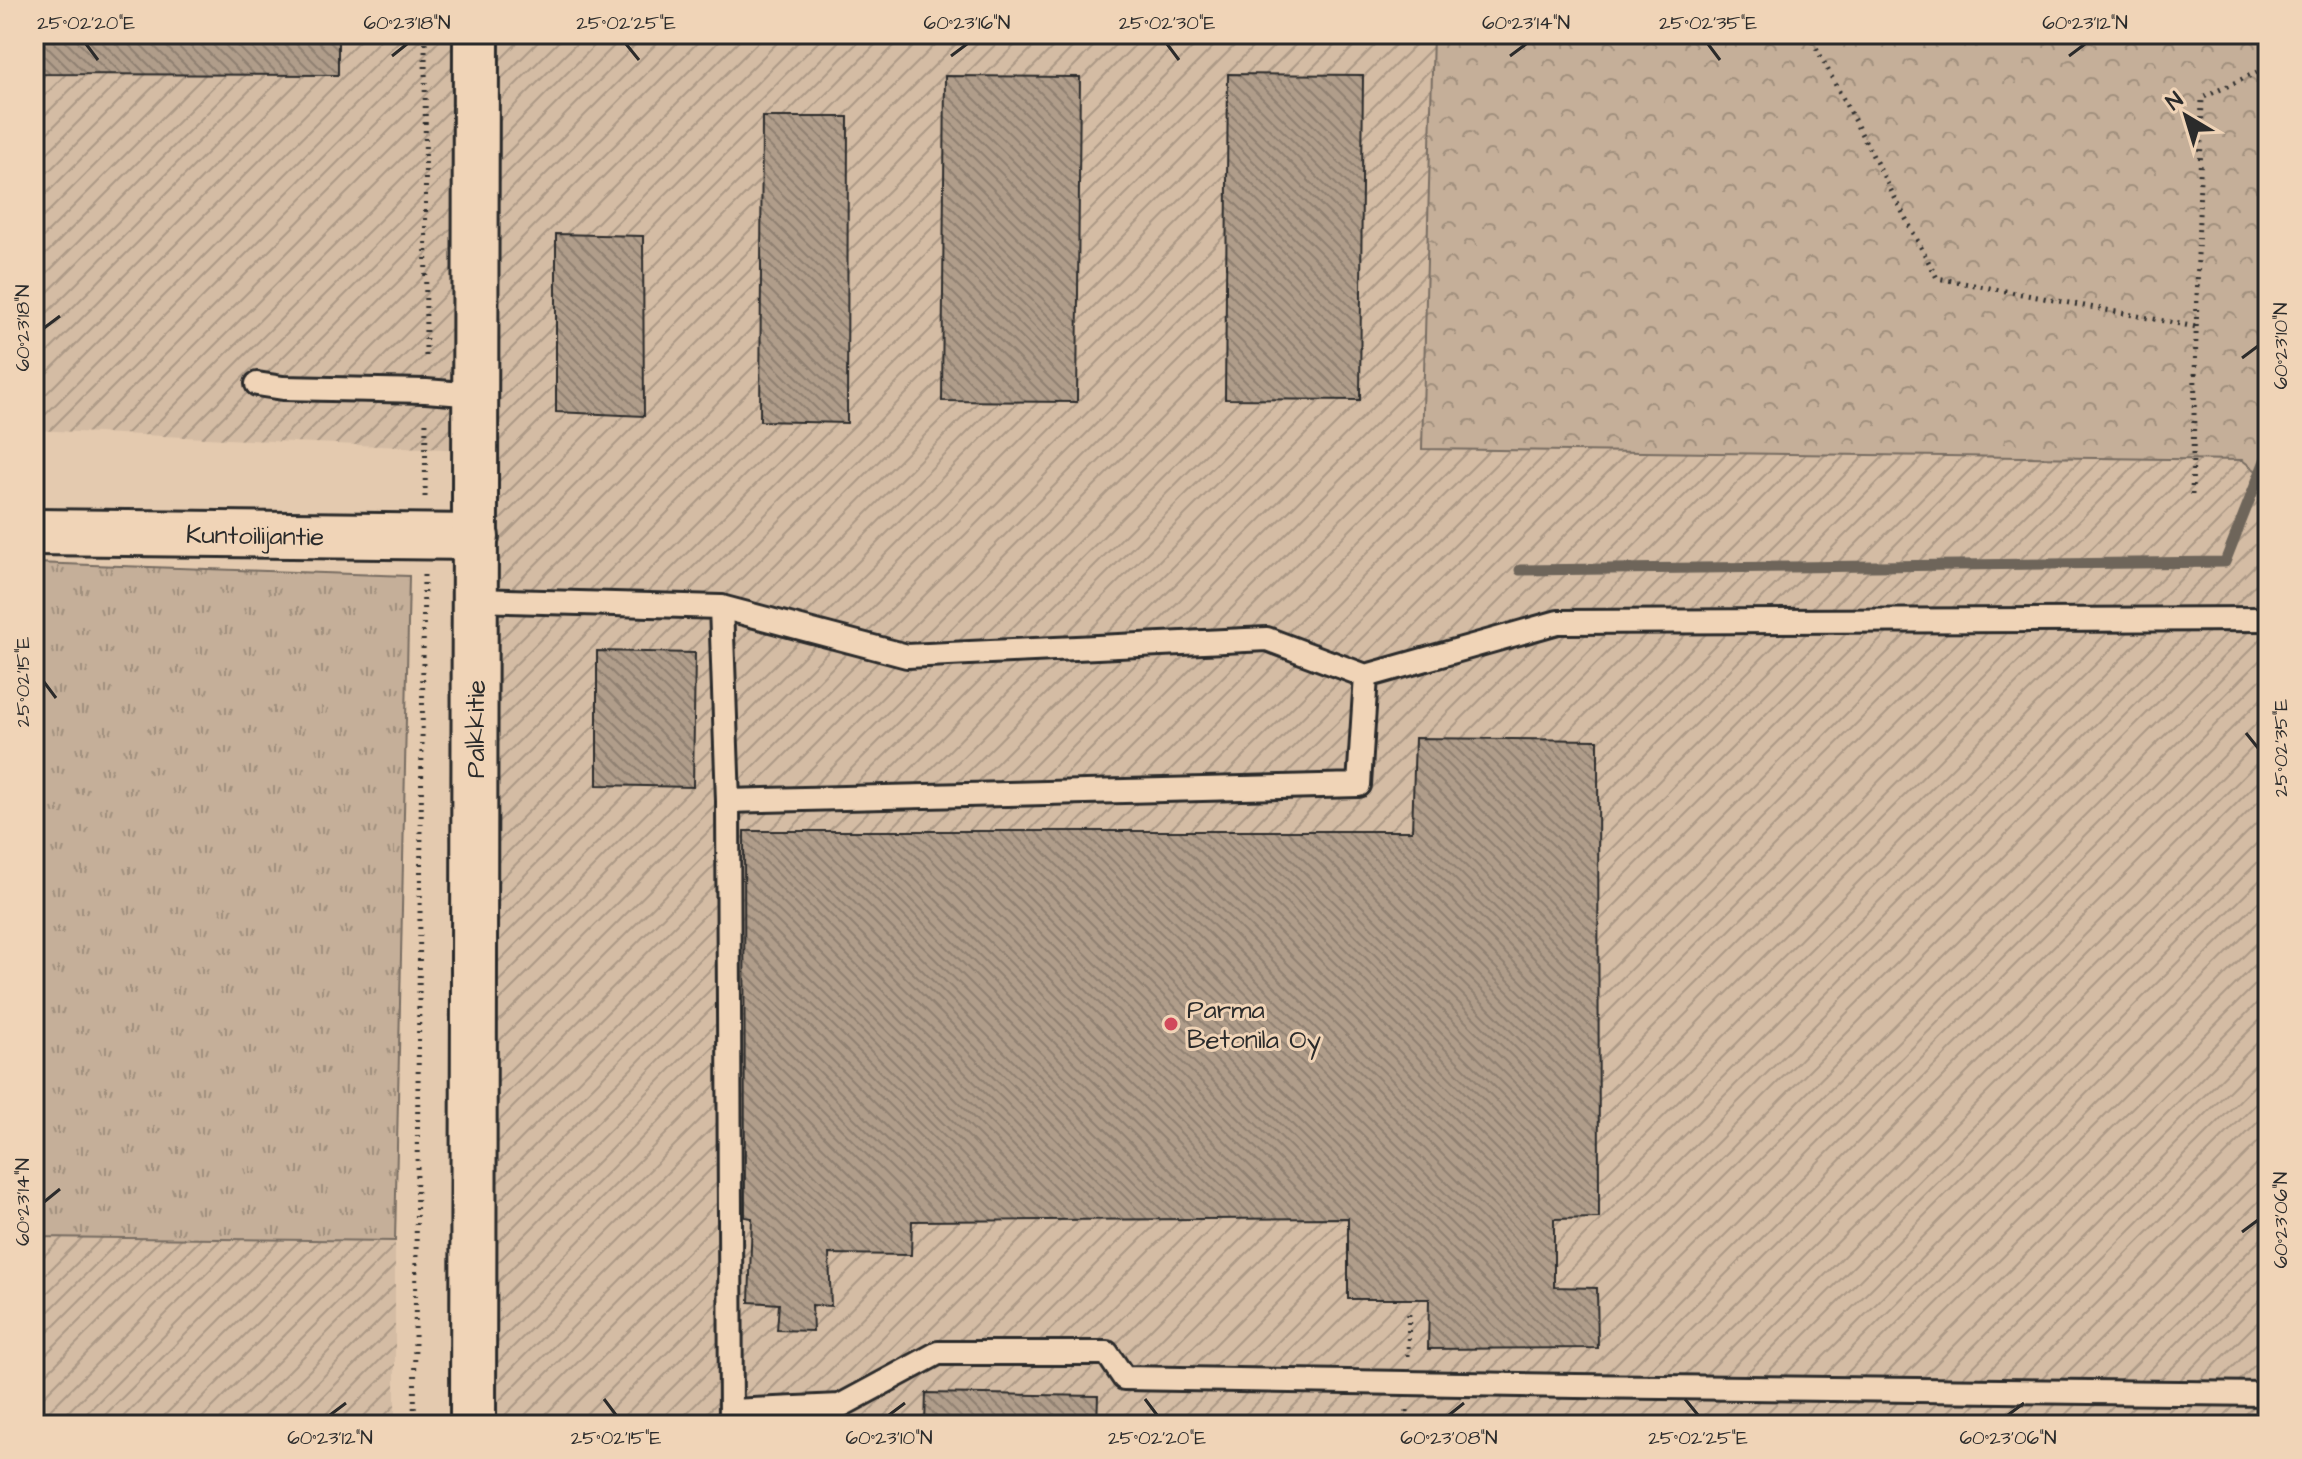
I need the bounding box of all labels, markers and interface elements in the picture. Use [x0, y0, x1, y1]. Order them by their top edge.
text: 25°02'20"E [37, 9, 135, 37]
text: 60°23'18"N [363, 9, 451, 37]
text: 25°02'25"E [576, 9, 676, 37]
text: 60°23'16"N [924, 9, 1010, 37]
text: 25°02'30"E [1119, 9, 1215, 37]
text: 60°23'14"N [1482, 9, 1570, 37]
text: 25°02'35"E [1659, 9, 1757, 37]
text: 60°23'12"N [2042, 9, 2128, 37]
north arrow [2146, 76, 2226, 156]
text: N [2160, 85, 2190, 118]
text: 60°23'18"N [9, 284, 37, 372]
text: 60°23'10"N [2267, 303, 2295, 389]
street label: Kuntoilijantie [185, 517, 324, 555]
text: 25°02'15"E [9, 637, 37, 727]
street label: Palkkitie [458, 680, 494, 778]
text: 25°02'35"E [2267, 699, 2295, 797]
place label: Parma Betonila Oy [1187, 992, 1321, 1060]
marker: Parma Betonila Oy [1162, 1015, 1180, 1033]
text: 60°23'14"N [9, 1158, 37, 1246]
text: 60°23'06"N [2267, 1172, 2295, 1268]
text: 60°23'12"N [287, 1424, 373, 1452]
text: 25°02'15"E [571, 1424, 661, 1452]
text: 60°23'10"N [846, 1424, 932, 1452]
text: 25°02'20"E [1108, 1424, 1206, 1452]
text: 60°23'08"N [1400, 1424, 1498, 1452]
text: 25°02'25"E [1648, 1424, 1748, 1452]
text: 60°23'06"N [1960, 1424, 2056, 1452]

